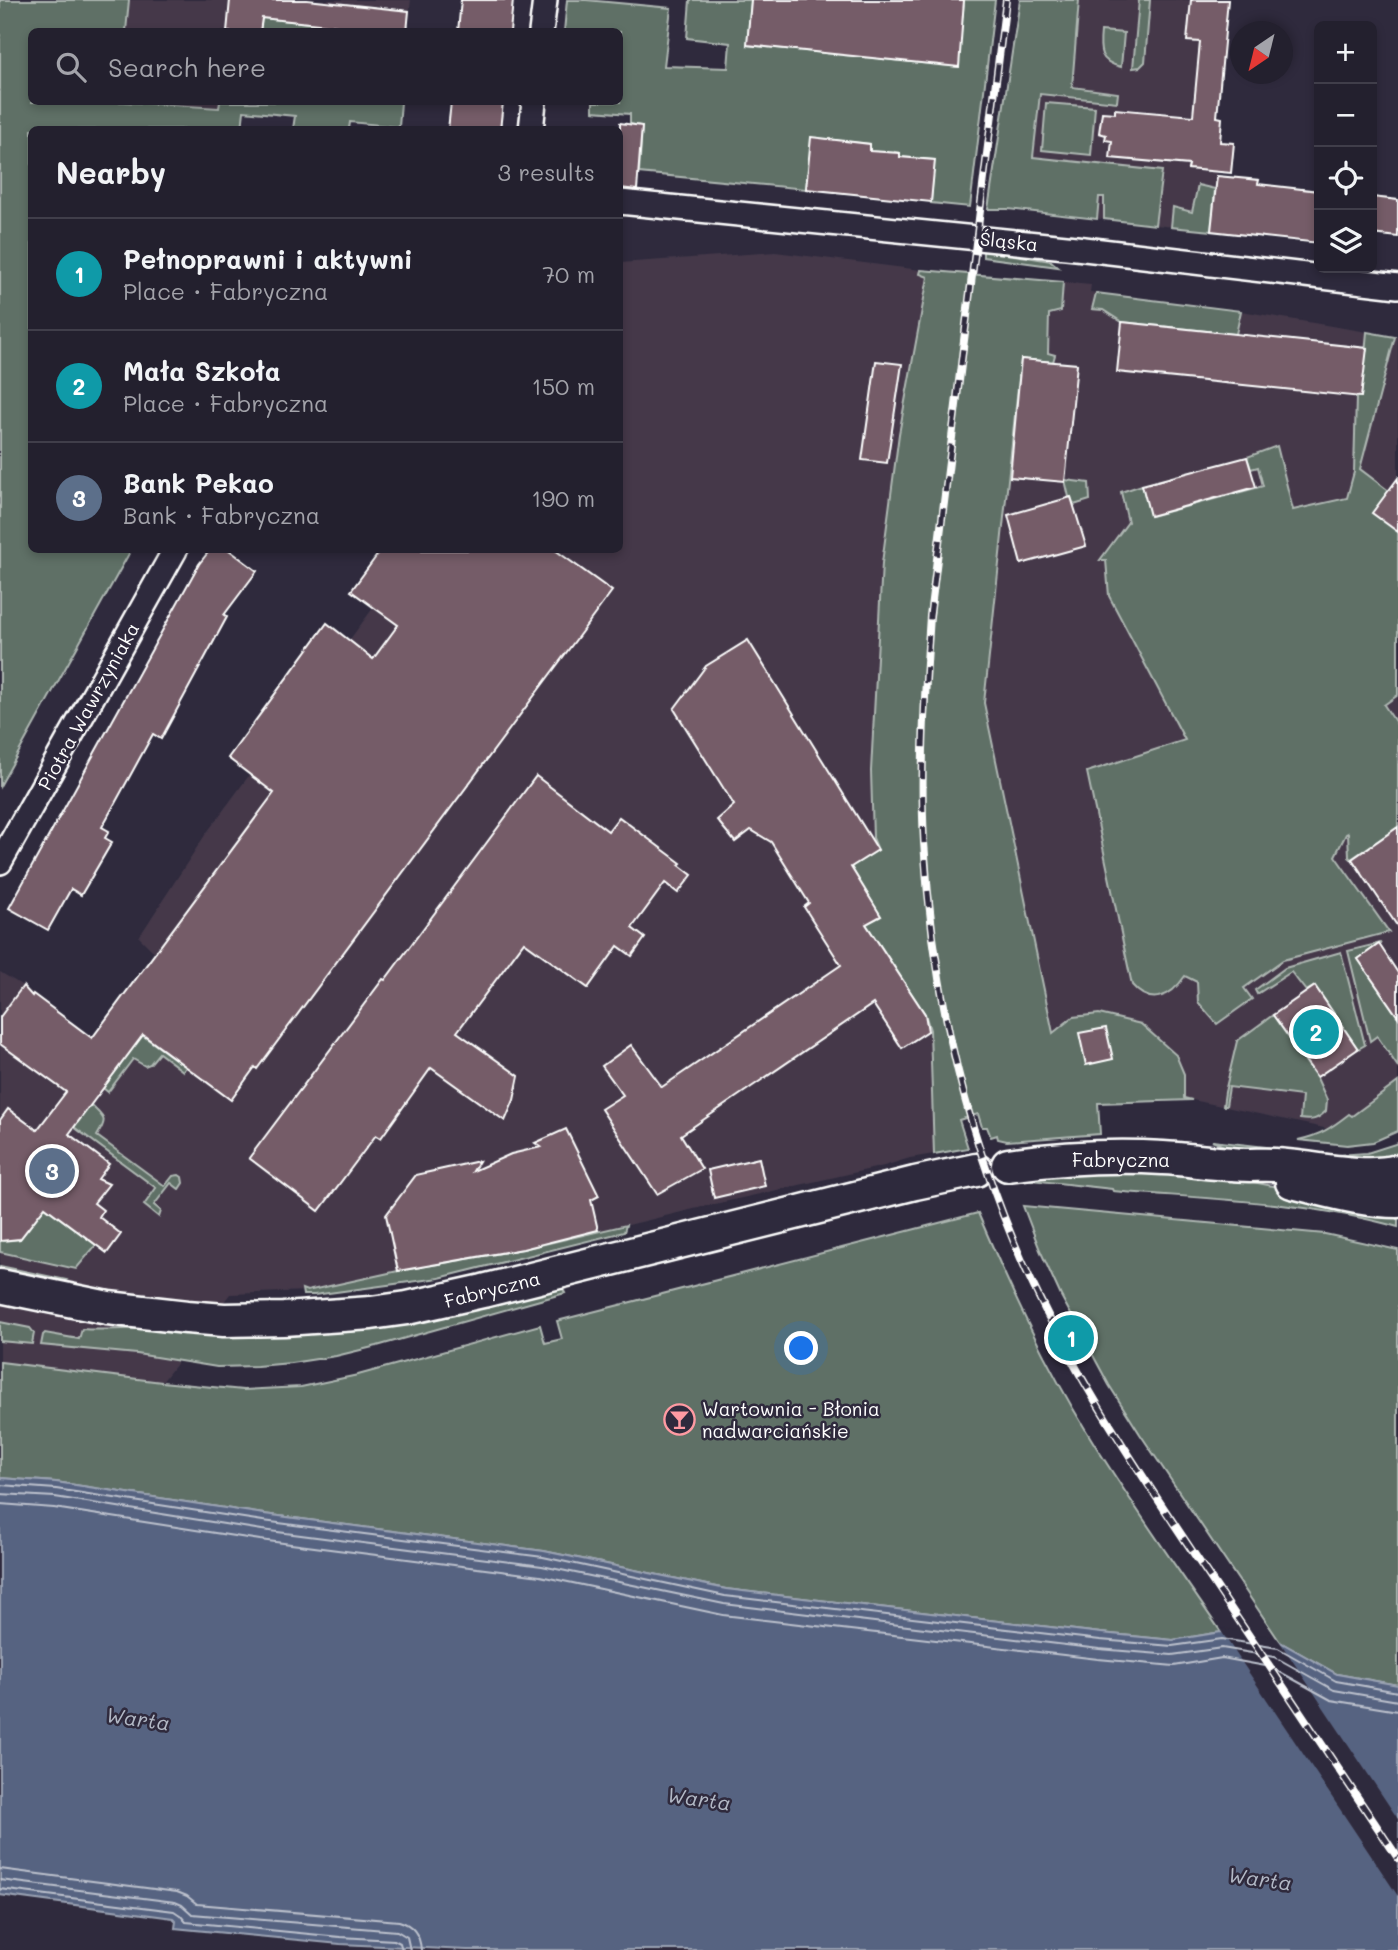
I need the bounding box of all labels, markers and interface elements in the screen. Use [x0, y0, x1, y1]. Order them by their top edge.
north arrow [1230, 21, 1293, 84]
map controls [1314, 21, 1377, 273]
button: + [1314, 21, 1377, 84]
search box [28, 28, 623, 105]
icon: search [52, 48, 90, 86]
text: Search here [108, 50, 266, 84]
button: − [1314, 84, 1377, 147]
button: locate [1314, 147, 1377, 210]
text: Nearby [56, 152, 166, 192]
text: 3 results [498, 157, 595, 187]
button: layers [1314, 210, 1377, 273]
street label: Śląska [979, 226, 1039, 256]
text: Pełnoprawni i aktywni [123, 242, 413, 276]
text: 1 [74, 259, 84, 289]
text: 70 m [542, 259, 595, 289]
text: Place · Fabryczna [123, 276, 328, 306]
text: Mała Szkoła [123, 354, 281, 388]
text: 2 [73, 371, 85, 401]
text: 150 m [531, 371, 595, 401]
text: Place · Fabryczna [123, 388, 328, 418]
text: Bank Pekao [123, 466, 274, 500]
text: 3 [72, 483, 86, 513]
text: 190 m [531, 483, 595, 513]
text: Bank · Fabryczna [123, 500, 320, 530]
street label: Piotra Wawrzyniaka [32, 618, 144, 794]
pin: 2 [1293, 1006, 1339, 1058]
pin: 3 [29, 1145, 75, 1197]
street label: Fabryczna [1072, 1147, 1170, 1172]
street label: Fabryczna [441, 1265, 543, 1313]
pin: 1 [1048, 1312, 1094, 1364]
your location [784, 1331, 818, 1365]
place label: Wartownia - Błonia nadwarciańskie [702, 1396, 880, 1443]
bar icon: Wartownia - Błonia nadwarciańskie [662, 1402, 696, 1436]
water label: Warta [104, 1700, 172, 1736]
water label: Warta [665, 1780, 733, 1816]
water label: Warta [1226, 1860, 1294, 1896]

